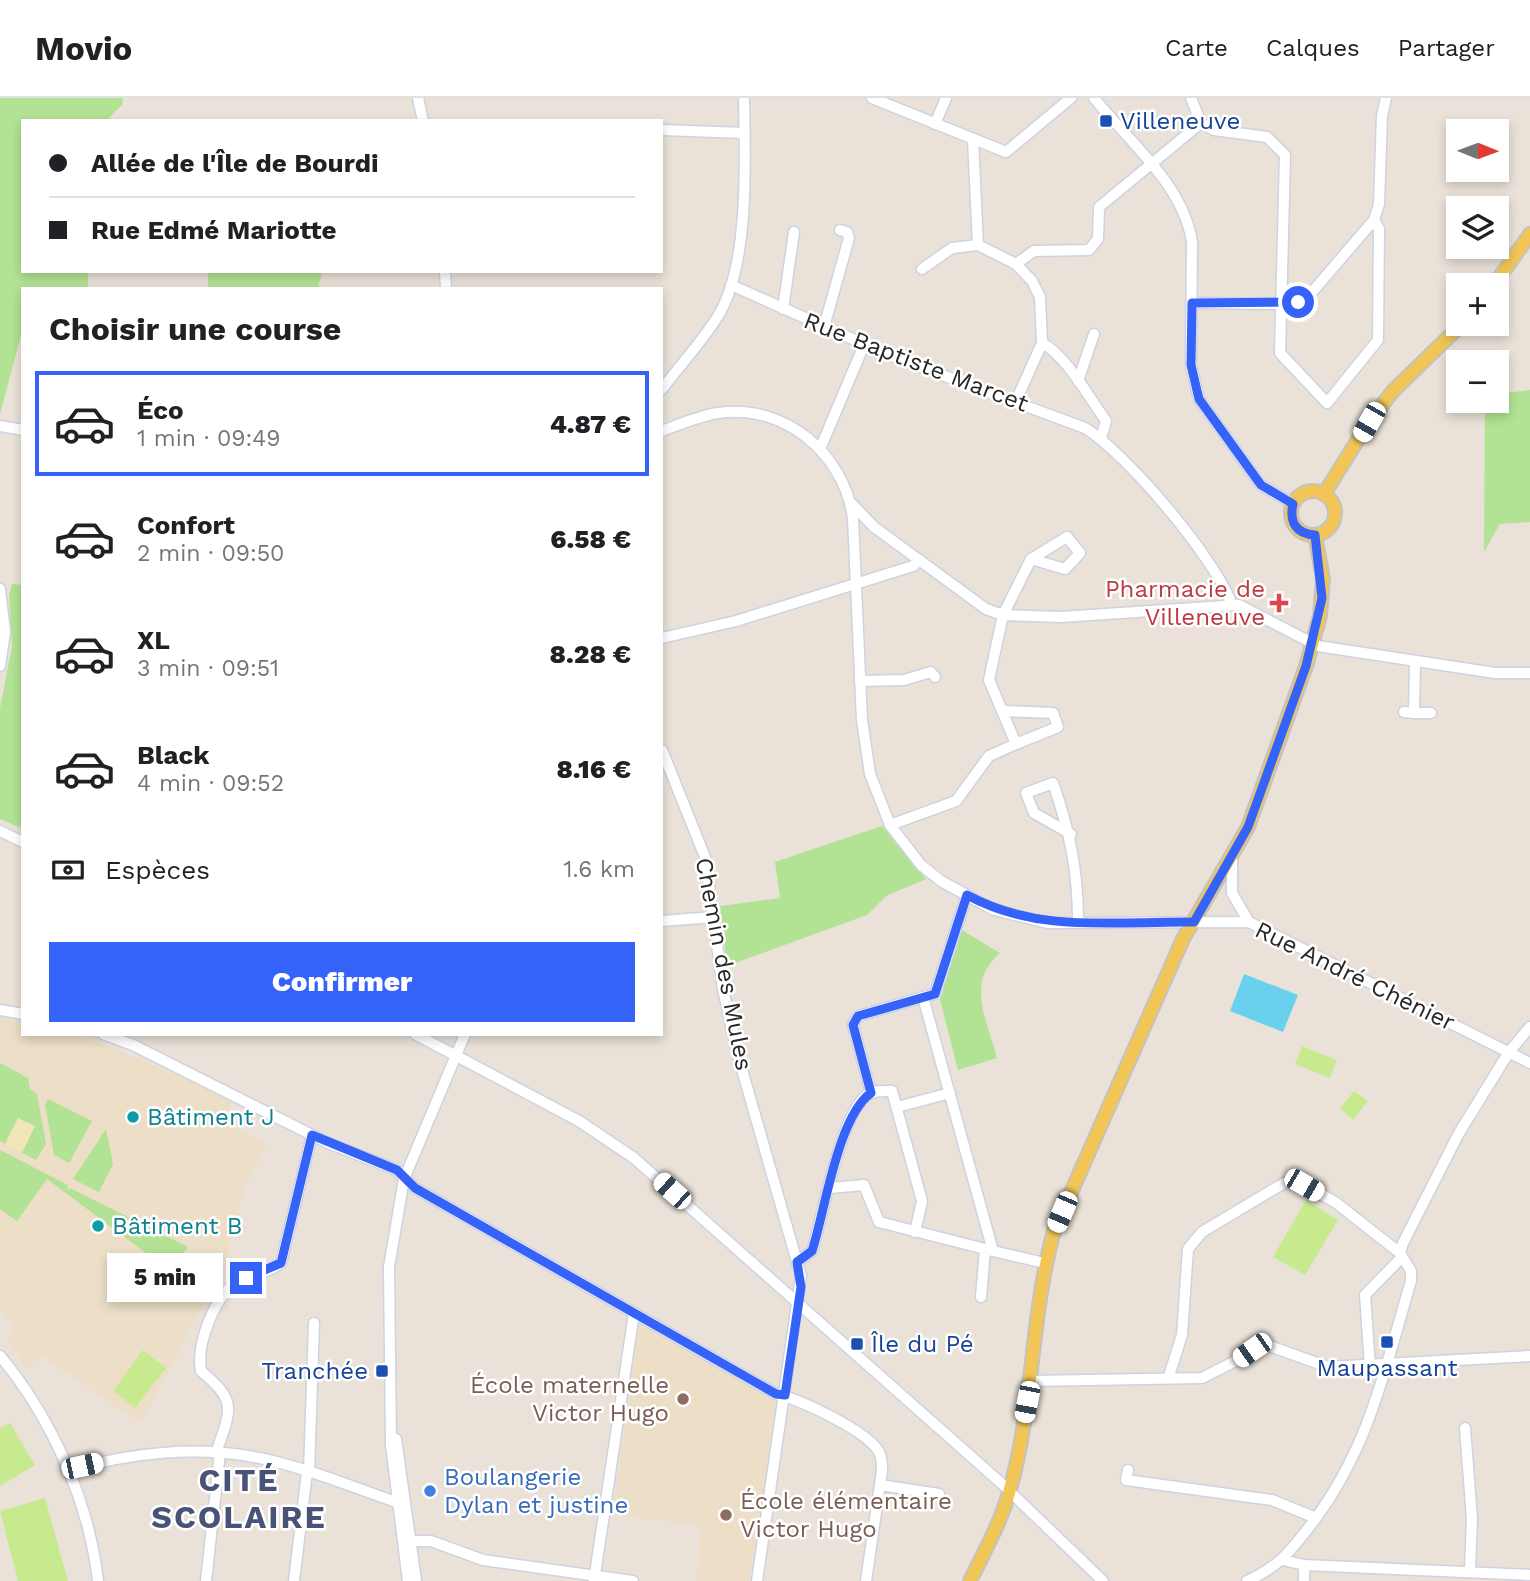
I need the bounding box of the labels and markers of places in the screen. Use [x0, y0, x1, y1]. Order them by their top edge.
place label: Villeneuve [1120, 107, 1240, 135]
marker: Villeneuve [1098, 113, 1114, 129]
place label: Pharmacie de Villeneuve [1105, 575, 1265, 631]
marker: Pharmacie de Villeneuve [1271, 595, 1287, 611]
place label: Bâtiment J [147, 1103, 275, 1131]
marker: Bâtiment J [125, 1109, 141, 1125]
place label: Bâtiment B [112, 1212, 243, 1240]
marker: Bâtiment B [90, 1218, 106, 1234]
place label: Île du Pé [870, 1330, 974, 1358]
marker: Maupassant [1379, 1334, 1395, 1350]
marker: Île du Pé [849, 1336, 865, 1352]
place label: Maupassant [1317, 1354, 1458, 1382]
place label: Tranchée [261, 1357, 368, 1385]
marker: Tranchée [374, 1363, 390, 1379]
place label: École maternelle Victor Hugo [470, 1371, 669, 1427]
marker: École maternelle Victor Hugo [675, 1391, 691, 1407]
place label: Boulangerie Dylan et justine [444, 1463, 628, 1519]
marker: Boulangerie Dylan et justine [422, 1483, 438, 1499]
place label: École élémentaire Victor Hugo [740, 1487, 952, 1543]
marker: École élémentaire Victor Hugo [718, 1507, 734, 1523]

